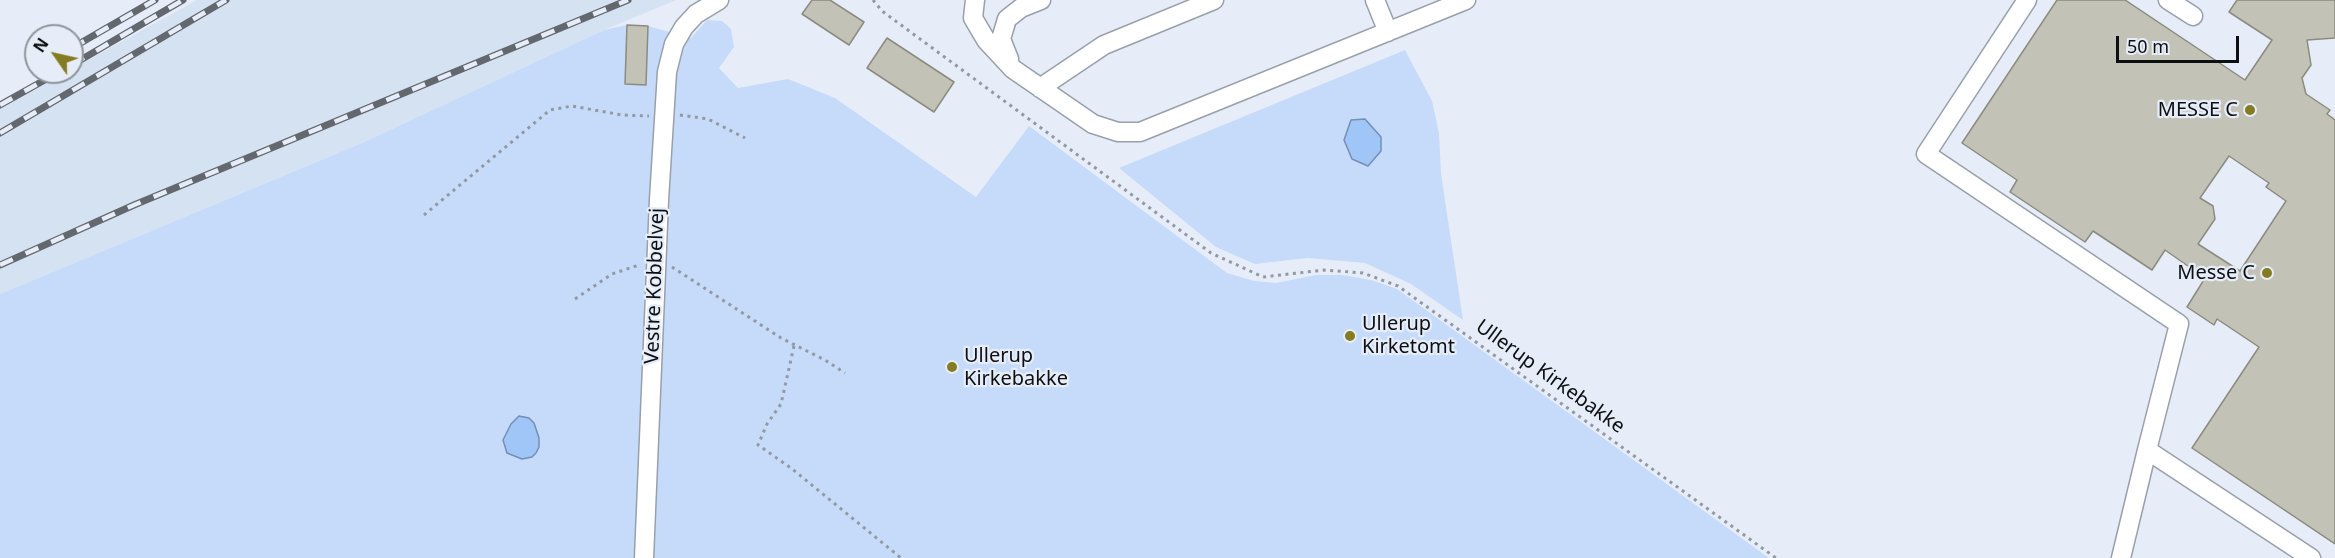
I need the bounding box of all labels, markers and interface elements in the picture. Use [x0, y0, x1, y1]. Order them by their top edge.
north arrow [24, 24, 84, 84]
scale bar [2119, 24, 2242, 62]
text: N [28, 34, 53, 57]
text: 50 m [2127, 34, 2169, 58]
place label: MESSE C [2158, 98, 2238, 122]
marker: MESSE C [2243, 103, 2257, 117]
street label: Vestre Kobbelvej [640, 208, 670, 364]
place label: Messe C [2177, 261, 2255, 285]
marker: Messe C [2260, 266, 2274, 280]
place label: Ullerup Kirketomt [1362, 312, 1455, 359]
street label: Ullerup Kirkebakke [1471, 315, 1629, 439]
marker: Ullerup Kirketomt [1343, 329, 1357, 343]
place label: Ullerup Kirkebakke [964, 344, 1068, 391]
marker: Ullerup Kirkebakke [945, 360, 959, 374]

